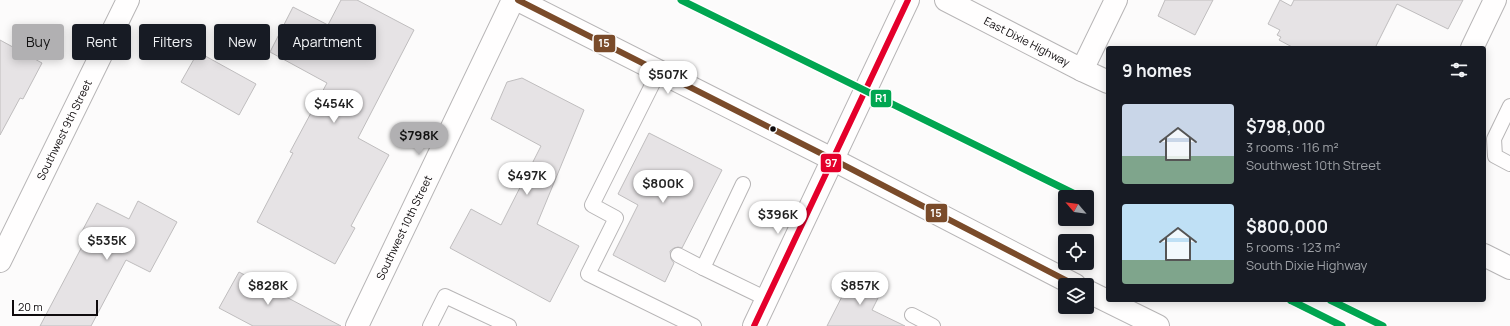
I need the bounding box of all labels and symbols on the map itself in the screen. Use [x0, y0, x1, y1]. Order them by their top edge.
street label: East Dixie Highway [982, 13, 1073, 70]
line badge: 15 [593, 34, 616, 53]
text: 15 [598, 35, 610, 50]
pin: $507K [640, 61, 696, 95]
street label: Southwest 9th Street [33, 77, 95, 182]
line badge: R1 [870, 89, 892, 108]
pin: $454K [306, 90, 362, 124]
text: R1 [875, 90, 887, 105]
pin: $798K [391, 122, 447, 156]
unlabelled marker [768, 124, 778, 134]
line badge: 97 [820, 153, 842, 173]
text: 97 [825, 155, 837, 170]
pin: $497K [499, 162, 555, 196]
pin: $800K [635, 170, 691, 204]
street label: Southwest 10th Street [372, 173, 435, 282]
north arrow [1058, 190, 1094, 226]
pin: $396K [750, 201, 806, 235]
line badge: 15 [925, 203, 948, 223]
text: 15 [930, 205, 942, 220]
pin: $535K [79, 227, 135, 261]
pin: $828K [240, 272, 296, 306]
pin: $857K [832, 272, 888, 306]
scale bar [12, 298, 98, 317]

